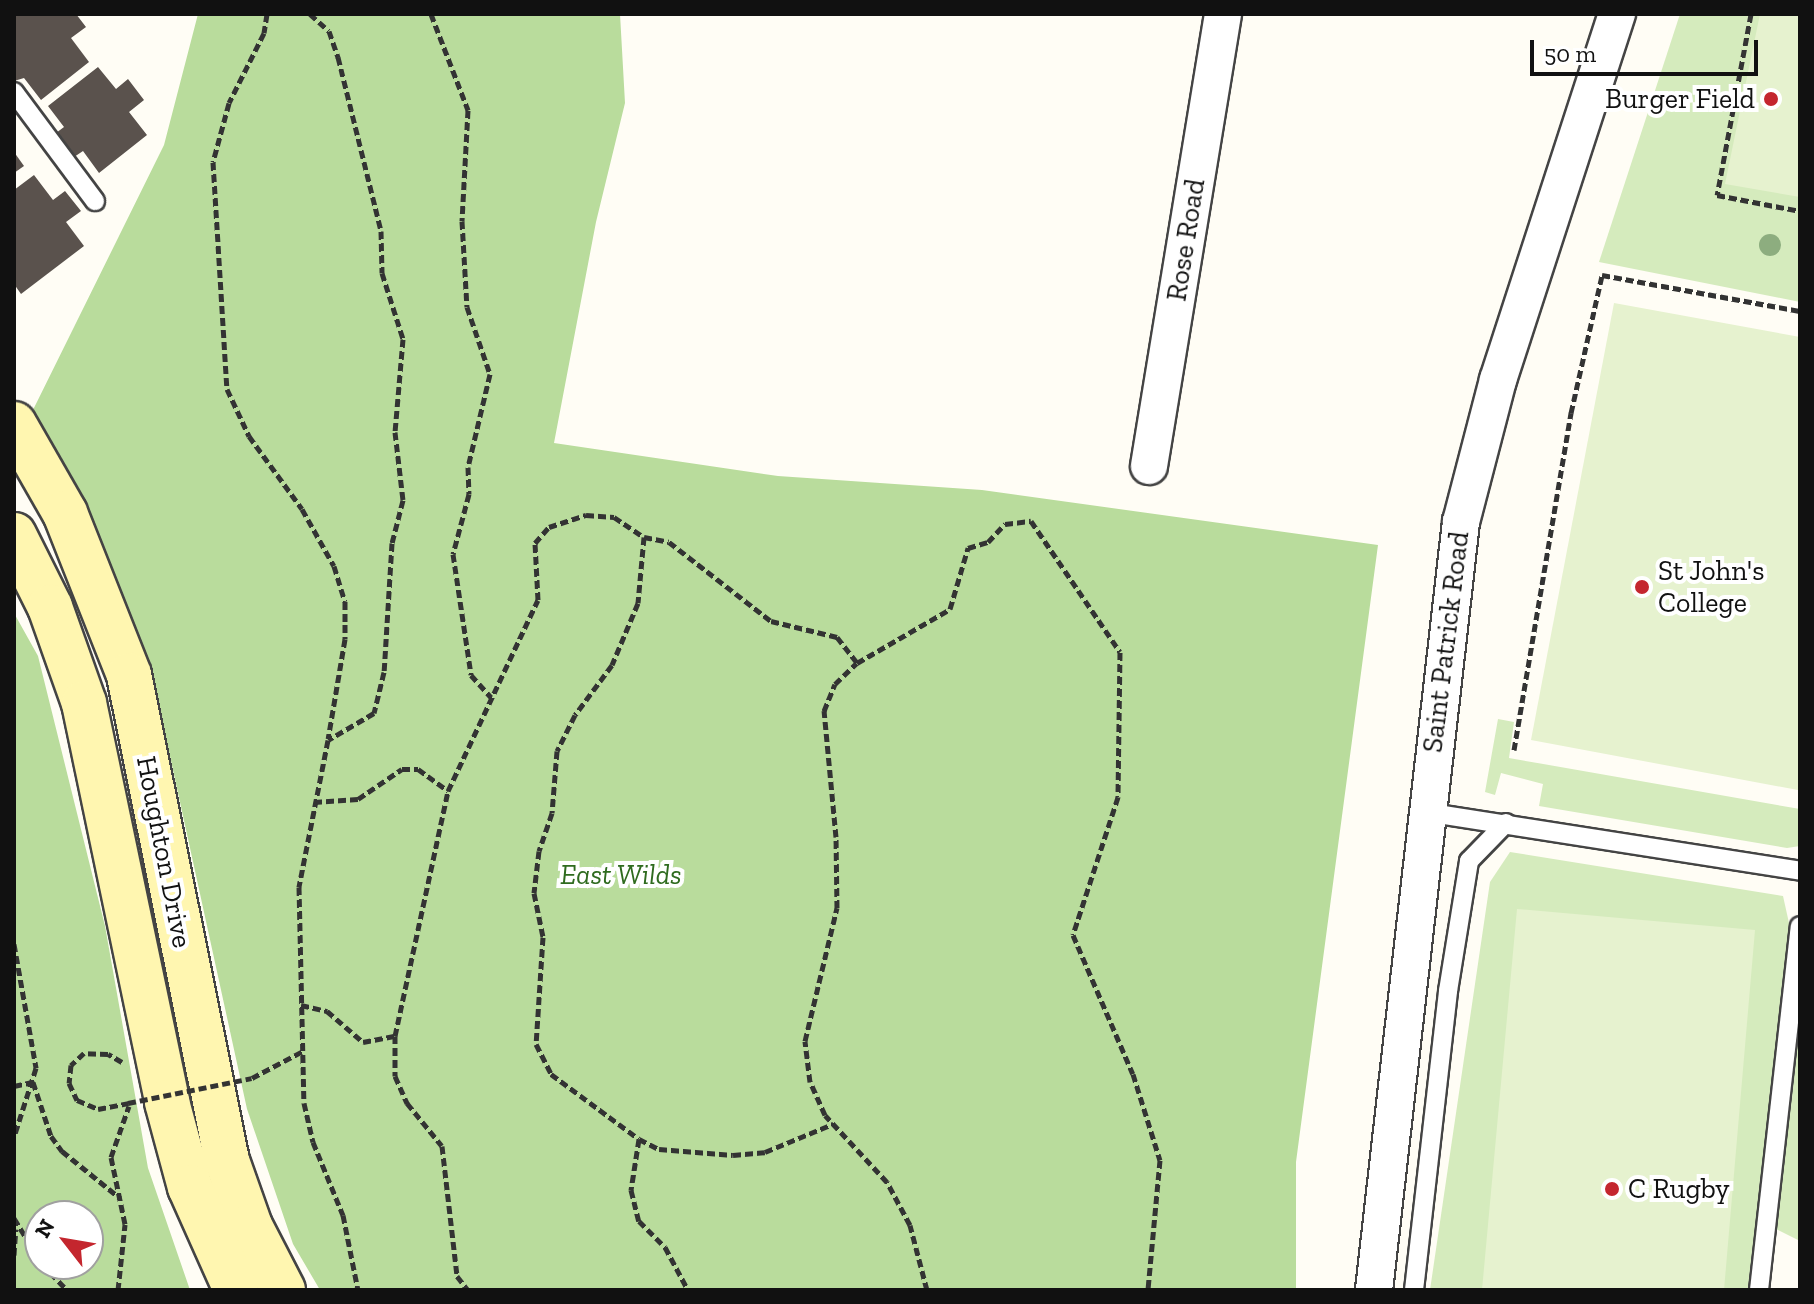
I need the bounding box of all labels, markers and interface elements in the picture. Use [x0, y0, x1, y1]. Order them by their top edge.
scale bar [1534, 24, 1762, 74]
text: 50 m [1544, 39, 1596, 68]
place label: Burger Field [1605, 82, 1755, 116]
marker: Burger Field [1762, 90, 1780, 108]
street label: Rose Road [1160, 176, 1212, 304]
street label: Saint Patrick Road [1416, 530, 1476, 754]
place label: St John's College [1658, 554, 1765, 620]
marker: St John's College [1633, 578, 1651, 596]
street label: Houghton Drive [129, 753, 199, 951]
park label: East Wilds [560, 858, 682, 892]
place label: C Rugby [1628, 1172, 1730, 1206]
marker: C Rugby [1603, 1180, 1621, 1198]
north arrow [24, 1200, 104, 1280]
text: N [29, 1214, 61, 1243]

